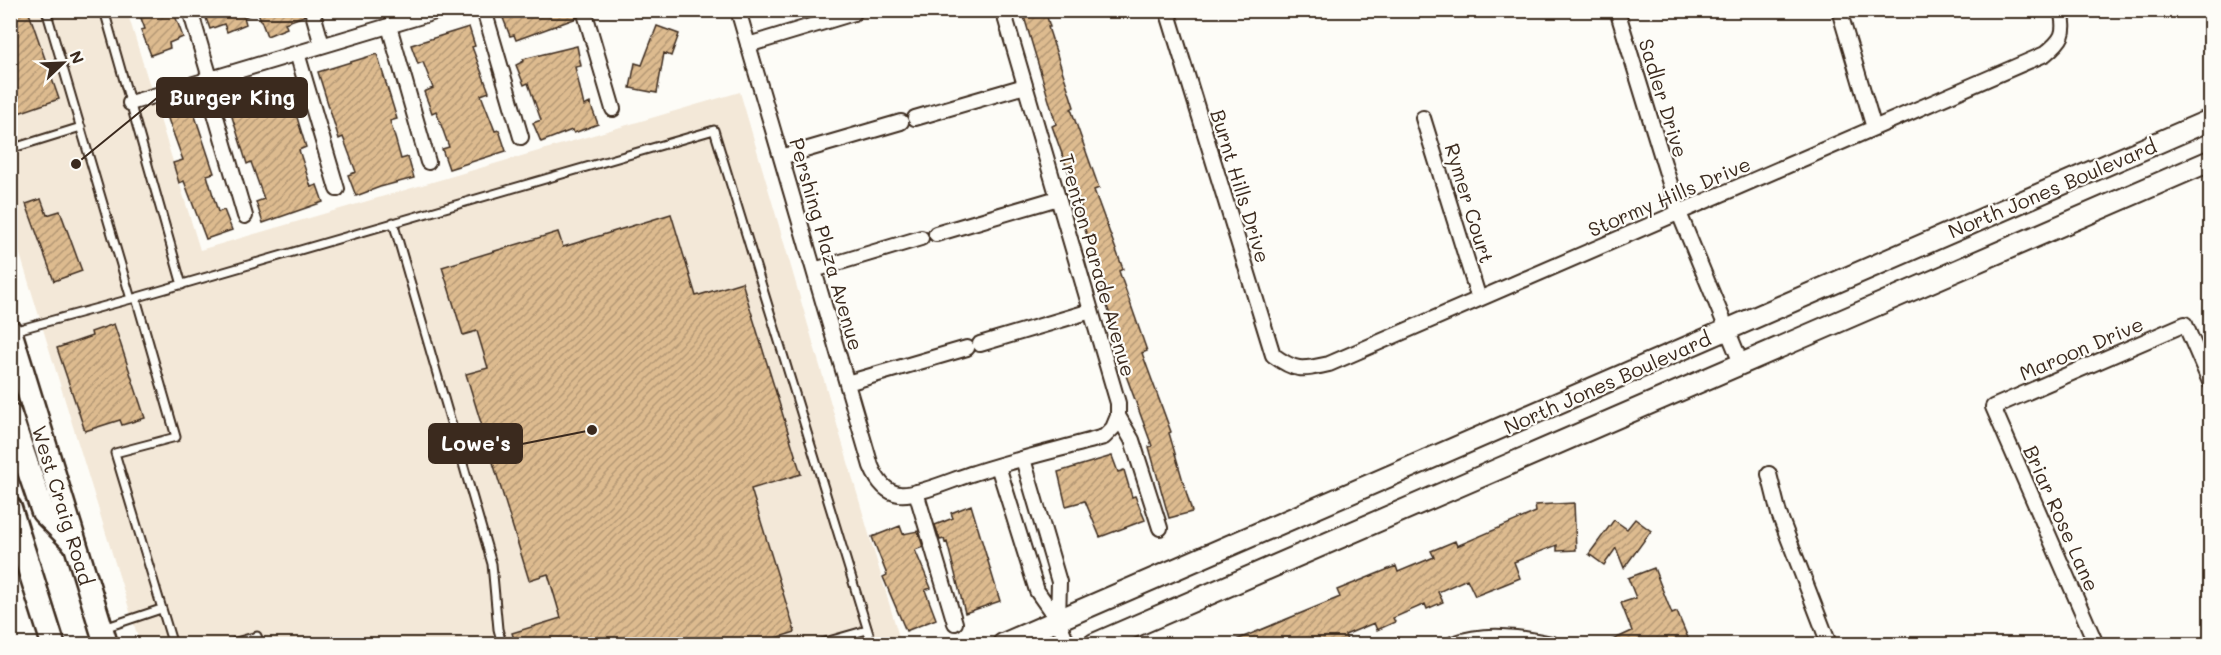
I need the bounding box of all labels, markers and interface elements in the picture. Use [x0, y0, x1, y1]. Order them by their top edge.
north arrow [33, 33, 93, 93]
street label: Sadler Drive [1634, 35, 1694, 161]
text: N [65, 47, 89, 67]
callout: Burger King [157, 78, 307, 117]
text: Burger King [169, 83, 295, 110]
street label: Burnt Hills Drive [1205, 106, 1277, 266]
street label: North Jones Boulevard [1944, 132, 2160, 244]
street label: Pershing Plaza Avenue [784, 135, 870, 353]
street label: Rymer Court [1439, 140, 1501, 266]
street label: Stormy Hills Drive [1584, 150, 1754, 242]
street label: Trenton Parade Avenue [1054, 151, 1142, 379]
street label: Maroon Drive [2015, 310, 2147, 386]
street label: North Jones Boulevard [1499, 325, 1715, 439]
street label: West Craig Road [27, 422, 100, 588]
callout: Lowe's [429, 424, 522, 463]
text: Lowe's [441, 429, 511, 456]
street label: Briar Rose Lane [2018, 441, 2106, 595]

